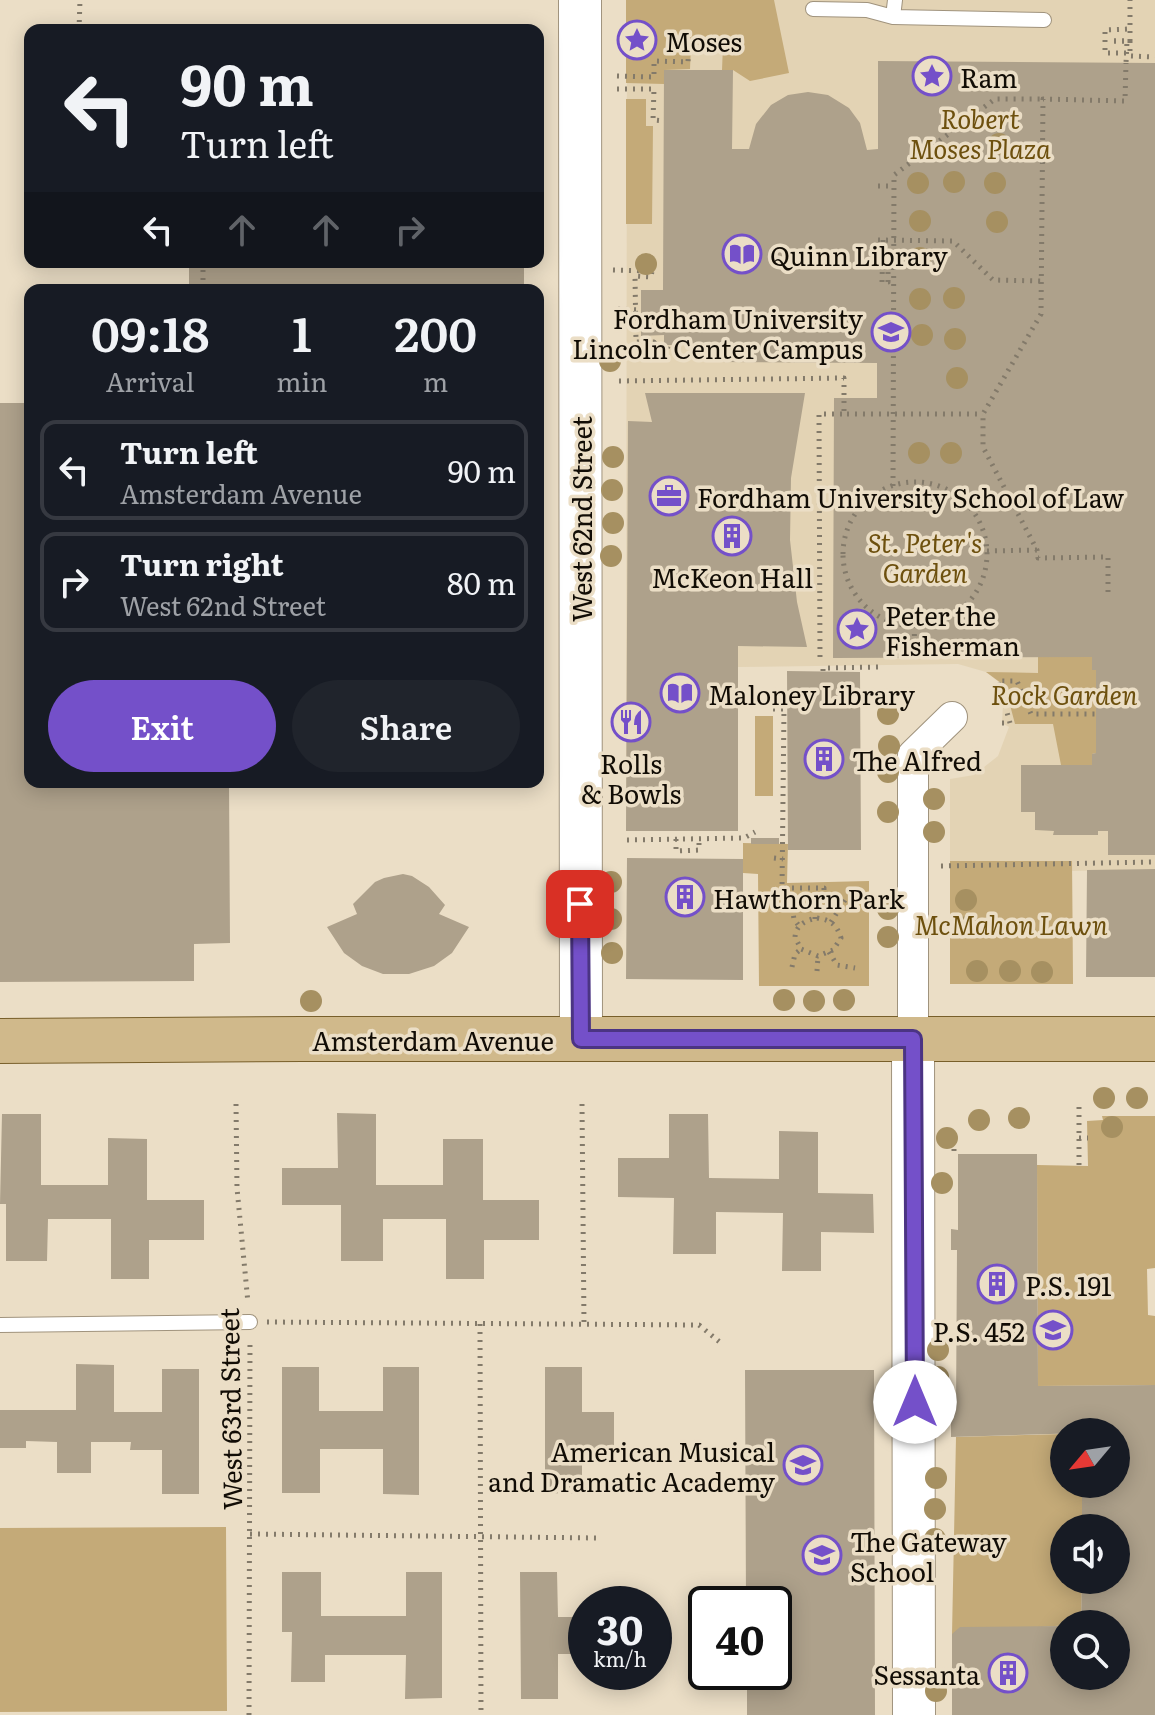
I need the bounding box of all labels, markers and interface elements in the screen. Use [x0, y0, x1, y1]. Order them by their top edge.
place icon: Moses [616, 19, 658, 61]
place label: Moses [665, 21, 742, 60]
text: 90 m [180, 40, 314, 123]
place icon: Ram [911, 55, 953, 97]
icon: left [48, 56, 152, 160]
place label: Ram [960, 57, 1017, 96]
park label: Robert Moses Plaza [909, 98, 1051, 167]
text: Turn left [180, 116, 334, 169]
icon: left [136, 208, 180, 252]
icon: ahead [220, 208, 264, 252]
icon: ahead [304, 208, 348, 252]
icon: right [388, 208, 432, 252]
library icon: Quinn Library [721, 233, 763, 275]
place label: Quinn Library [770, 235, 948, 274]
text: 09:18 [91, 296, 209, 367]
text: 1 [292, 296, 312, 367]
text: 200 [394, 296, 477, 367]
place label: Fordham University Lincoln Center Campus [572, 298, 863, 367]
school or university icon: Fordham University Lincoln Center Campus [870, 311, 912, 353]
text: Arrival [106, 361, 195, 400]
text: min [276, 361, 327, 400]
text: m [423, 361, 448, 400]
street label: West 62nd Street [561, 415, 600, 622]
text: Turn left [120, 429, 258, 473]
icon: left [52, 448, 96, 492]
text: 90 m [448, 448, 516, 492]
text: Amsterdam Avenue [120, 473, 362, 512]
office icon: Fordham University School of Law [648, 475, 690, 517]
place label: Fordham University School of Law [697, 477, 1125, 516]
building icon: McKeon Hall [711, 515, 753, 557]
park label: St. Peter's Garden [868, 522, 982, 591]
text: Turn right [120, 541, 284, 585]
place label: McKeon Hall [651, 557, 813, 596]
icon: right [52, 560, 96, 604]
text: 80 m [447, 560, 516, 604]
text: West 62nd Street [120, 585, 326, 624]
place label: Peter the Fisherman [885, 595, 1020, 664]
place icon: Peter the Fisherman [836, 608, 878, 650]
library icon: Maloney Library [659, 672, 701, 714]
place label: Maloney Library [708, 674, 915, 713]
park label: Rock Garden [991, 674, 1138, 713]
button: Exit [48, 680, 276, 772]
button: Share [292, 680, 520, 772]
restaurant icon: Rolls & Bowls [610, 701, 652, 743]
building icon: The Alfred [803, 738, 845, 780]
place label: The Alfred [852, 740, 982, 779]
place label: Rolls & Bowls [581, 743, 681, 812]
pin [546, 870, 614, 938]
building icon: Hawthorn Park [664, 876, 706, 918]
place label: Hawthorn Park [713, 878, 906, 917]
icon: arrive [558, 882, 602, 926]
park label: McMahon Lawn [914, 904, 1108, 943]
street label: Amsterdam Avenue [312, 1020, 554, 1059]
building icon: P.S. 191 [976, 1263, 1018, 1305]
place label: P.S. 191 [1025, 1265, 1112, 1304]
street label: West 63rd Street [208, 1307, 250, 1510]
school or university icon: P.S. 452 [1032, 1309, 1074, 1351]
place label: P.S. 452 [933, 1311, 1025, 1350]
position arrow [873, 1360, 957, 1444]
north arrow [1050, 1418, 1130, 1498]
map controls [1050, 1418, 1130, 1690]
place label: American Musical and Dramatic Academy [488, 1431, 775, 1500]
school or university icon: American Musical and Dramatic Academy [782, 1444, 824, 1486]
button: sound [1050, 1514, 1130, 1594]
place label: The Gateway School [850, 1521, 1007, 1590]
school or university icon: The Gateway School [801, 1534, 843, 1576]
speed limit sign: 40 [688, 1586, 792, 1690]
text: 30 [597, 1598, 643, 1657]
button: search [1050, 1610, 1130, 1690]
text: km/h [593, 1643, 647, 1673]
building icon: Sessanta [987, 1652, 1029, 1694]
place label: Sessanta [873, 1654, 980, 1693]

